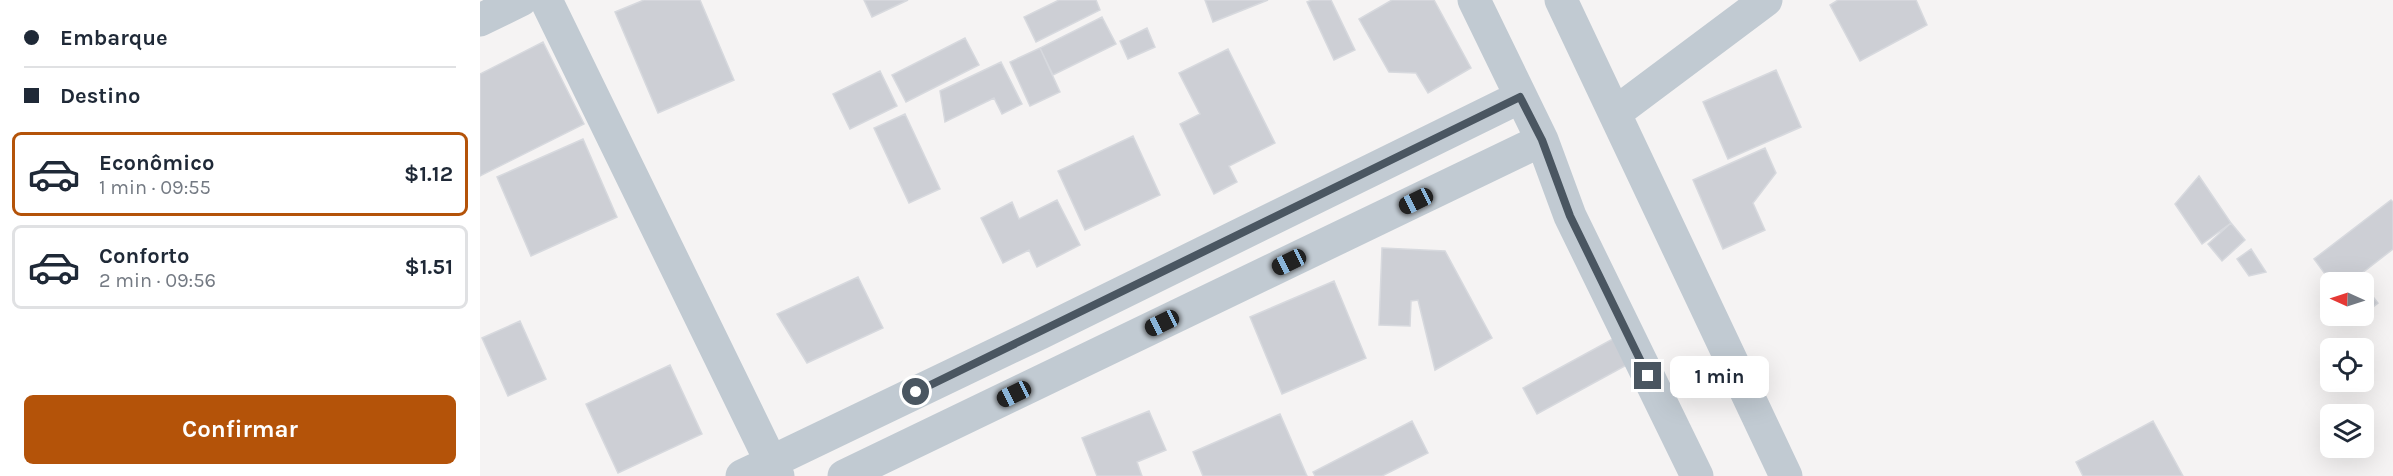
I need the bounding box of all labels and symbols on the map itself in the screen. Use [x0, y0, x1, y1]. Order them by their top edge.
car [1396, 185, 1436, 217]
car [1269, 246, 1309, 278]
north arrow [2320, 272, 2374, 326]
car [1142, 307, 1182, 339]
callout: 1 min [1669, 355, 1768, 397]
route end [1634, 362, 1661, 389]
route start [902, 378, 929, 405]
car [994, 378, 1034, 410]

